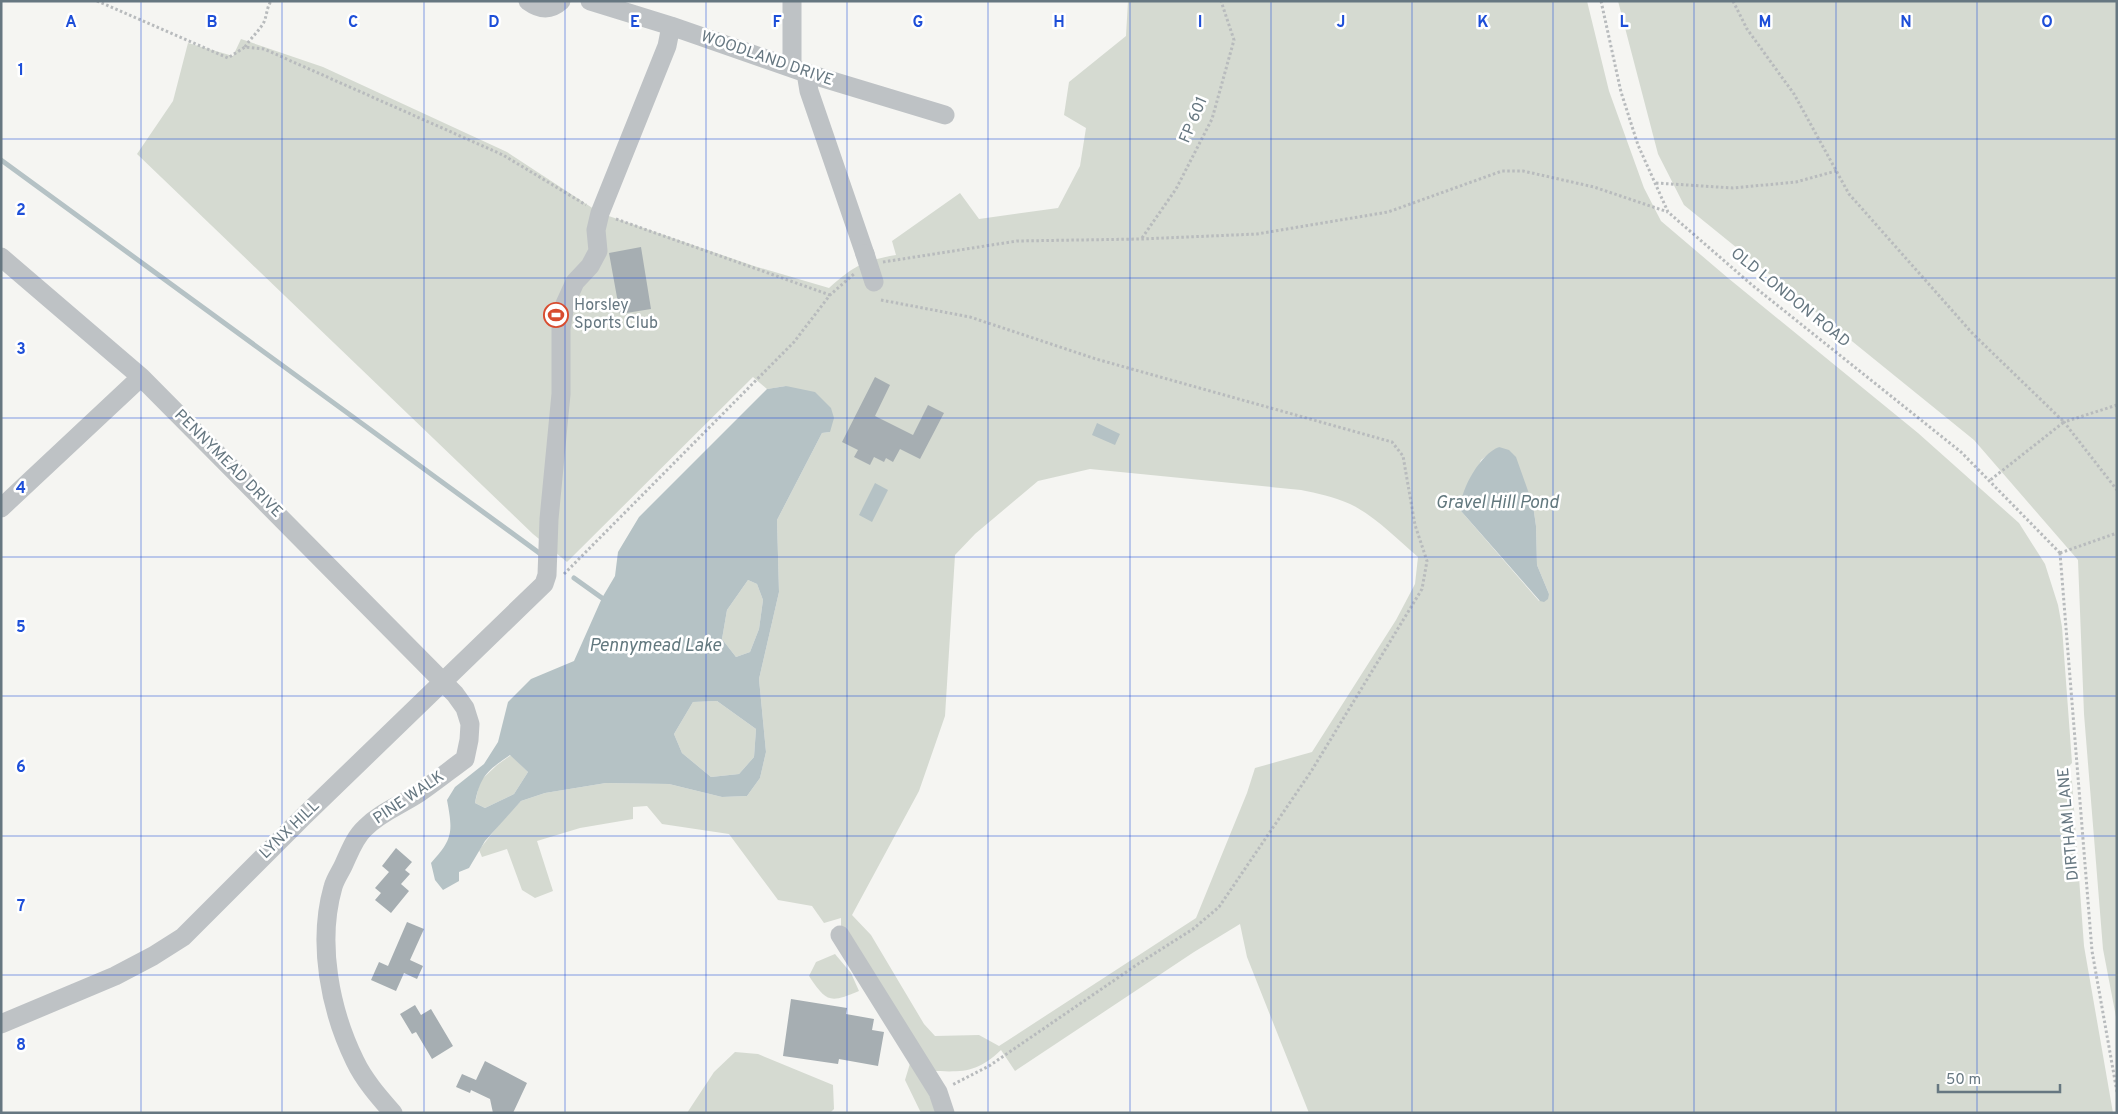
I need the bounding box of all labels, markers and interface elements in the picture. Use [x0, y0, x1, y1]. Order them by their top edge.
text: A [65, 13, 77, 33]
text: B [206, 13, 218, 33]
text: C [348, 13, 358, 33]
text: D [488, 13, 500, 33]
text: E [630, 13, 640, 33]
text: F [772, 13, 782, 33]
text: G [913, 13, 923, 33]
text: H [1053, 13, 1065, 33]
text: I [1198, 13, 1202, 33]
text: J [1337, 13, 1345, 33]
text: K [1477, 13, 1489, 33]
text: L [1619, 13, 1629, 33]
text: M [1759, 13, 1771, 33]
text: N [1900, 13, 1912, 33]
text: O [2041, 13, 2053, 33]
street label: WOODLAND DRIVE [698, 27, 836, 91]
text: 1 [18, 61, 24, 81]
street label: FP 601 [1175, 94, 1213, 146]
text: 2 [16, 201, 26, 221]
street label: OLD LONDON ROAD [1726, 244, 1854, 352]
place label: Horsley Sports Club [574, 296, 658, 334]
sports icon: Horsley Sports Club [543, 302, 569, 328]
text: 3 [16, 340, 26, 360]
street label: PENNYMEAD DRIVE [170, 406, 286, 522]
text: 4 [16, 479, 26, 499]
water label: Gravel Hill Pond [1435, 492, 1560, 515]
text: 5 [16, 618, 26, 638]
water label: Pennymead Lake [589, 635, 722, 658]
text: 6 [16, 758, 26, 778]
street label: PINE WALK [370, 767, 448, 829]
street label: DIRTHAM LANE [2054, 767, 2084, 881]
street label: LYNX HILL [256, 797, 324, 863]
text: 7 [17, 897, 25, 917]
text: 8 [16, 1036, 26, 1056]
scale bar [1938, 1062, 2060, 1094]
text: 50 m [1946, 1071, 1981, 1090]

